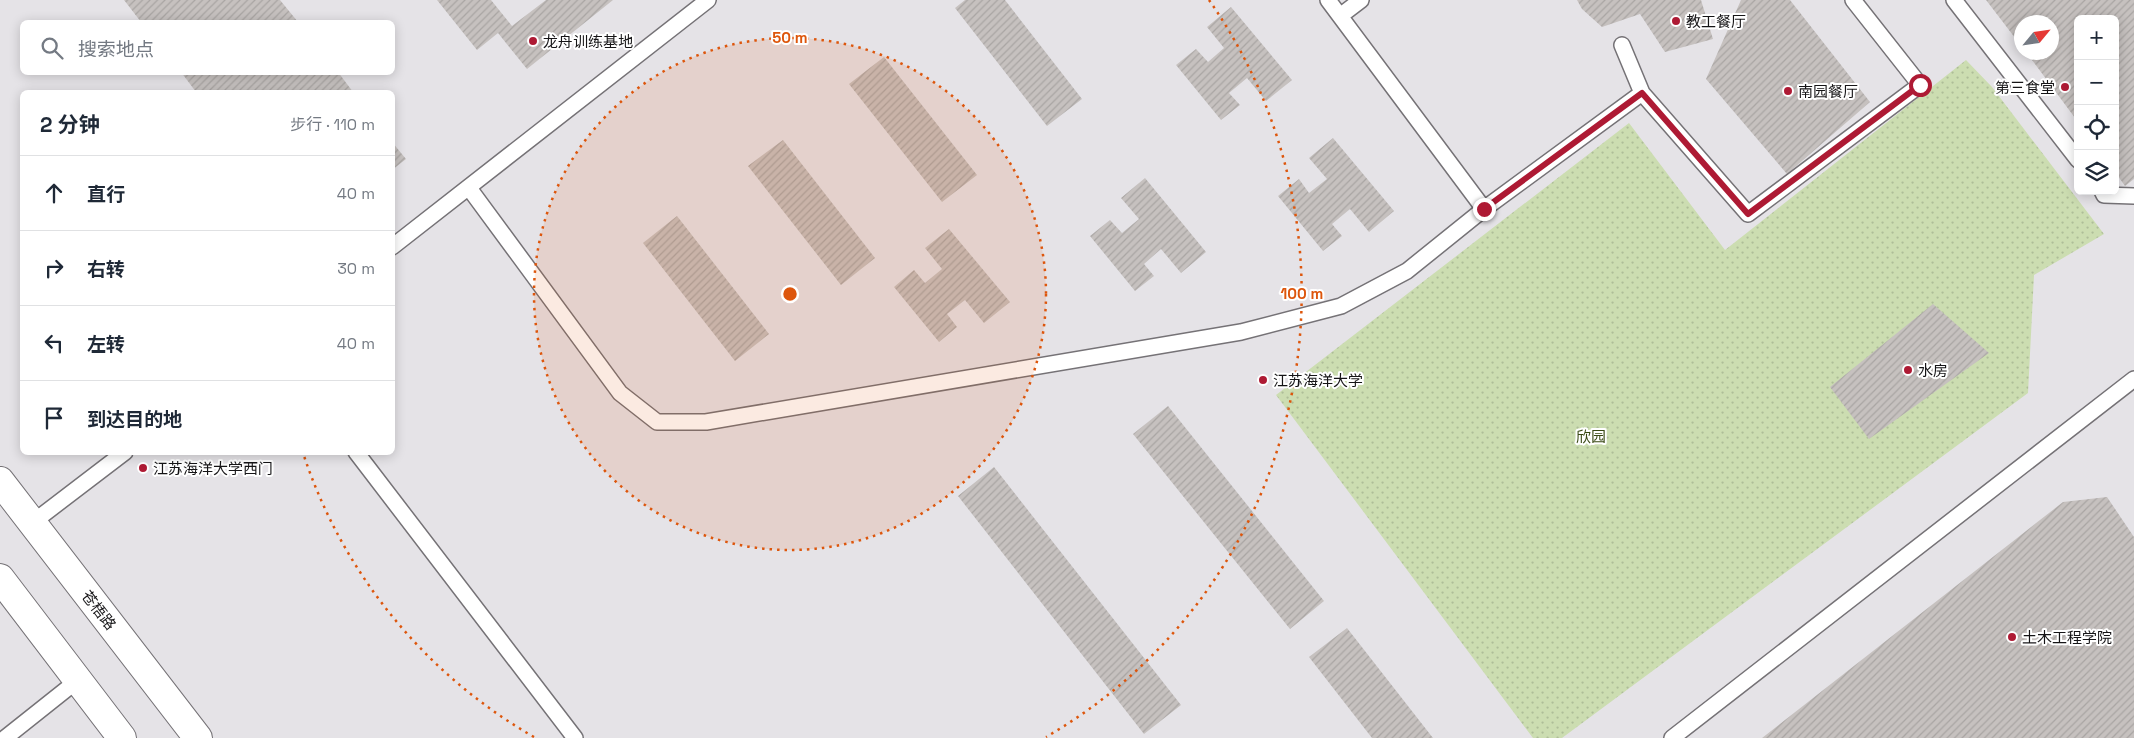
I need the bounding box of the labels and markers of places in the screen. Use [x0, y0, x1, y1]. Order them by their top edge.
place label: 教工餐厅 [1686, 12, 1746, 31]
marker: 教工餐厅 [1670, 15, 1682, 27]
place label: 龙舟训练基地 [543, 32, 633, 51]
marker: 龙舟训练基地 [527, 35, 539, 47]
place label: 第三食堂 [1995, 78, 2055, 97]
marker: 第三食堂 [2059, 81, 2071, 93]
place label: 南园餐厅 [1798, 82, 1858, 101]
marker: 南园餐厅 [1782, 85, 1794, 97]
centre of rings [781, 285, 799, 303]
place label: 水房 [1918, 361, 1948, 380]
marker: 水房 [1902, 364, 1914, 376]
place label: 江苏海洋大学 [1273, 371, 1363, 390]
marker: 江苏海洋大学 [1257, 374, 1269, 386]
place label: 江苏海洋大学西门 [153, 459, 273, 478]
marker: 江苏海洋大学西门 [137, 462, 149, 474]
place label: 土木工程学院 [2022, 628, 2112, 647]
marker: 土木工程学院 [2006, 631, 2018, 643]

